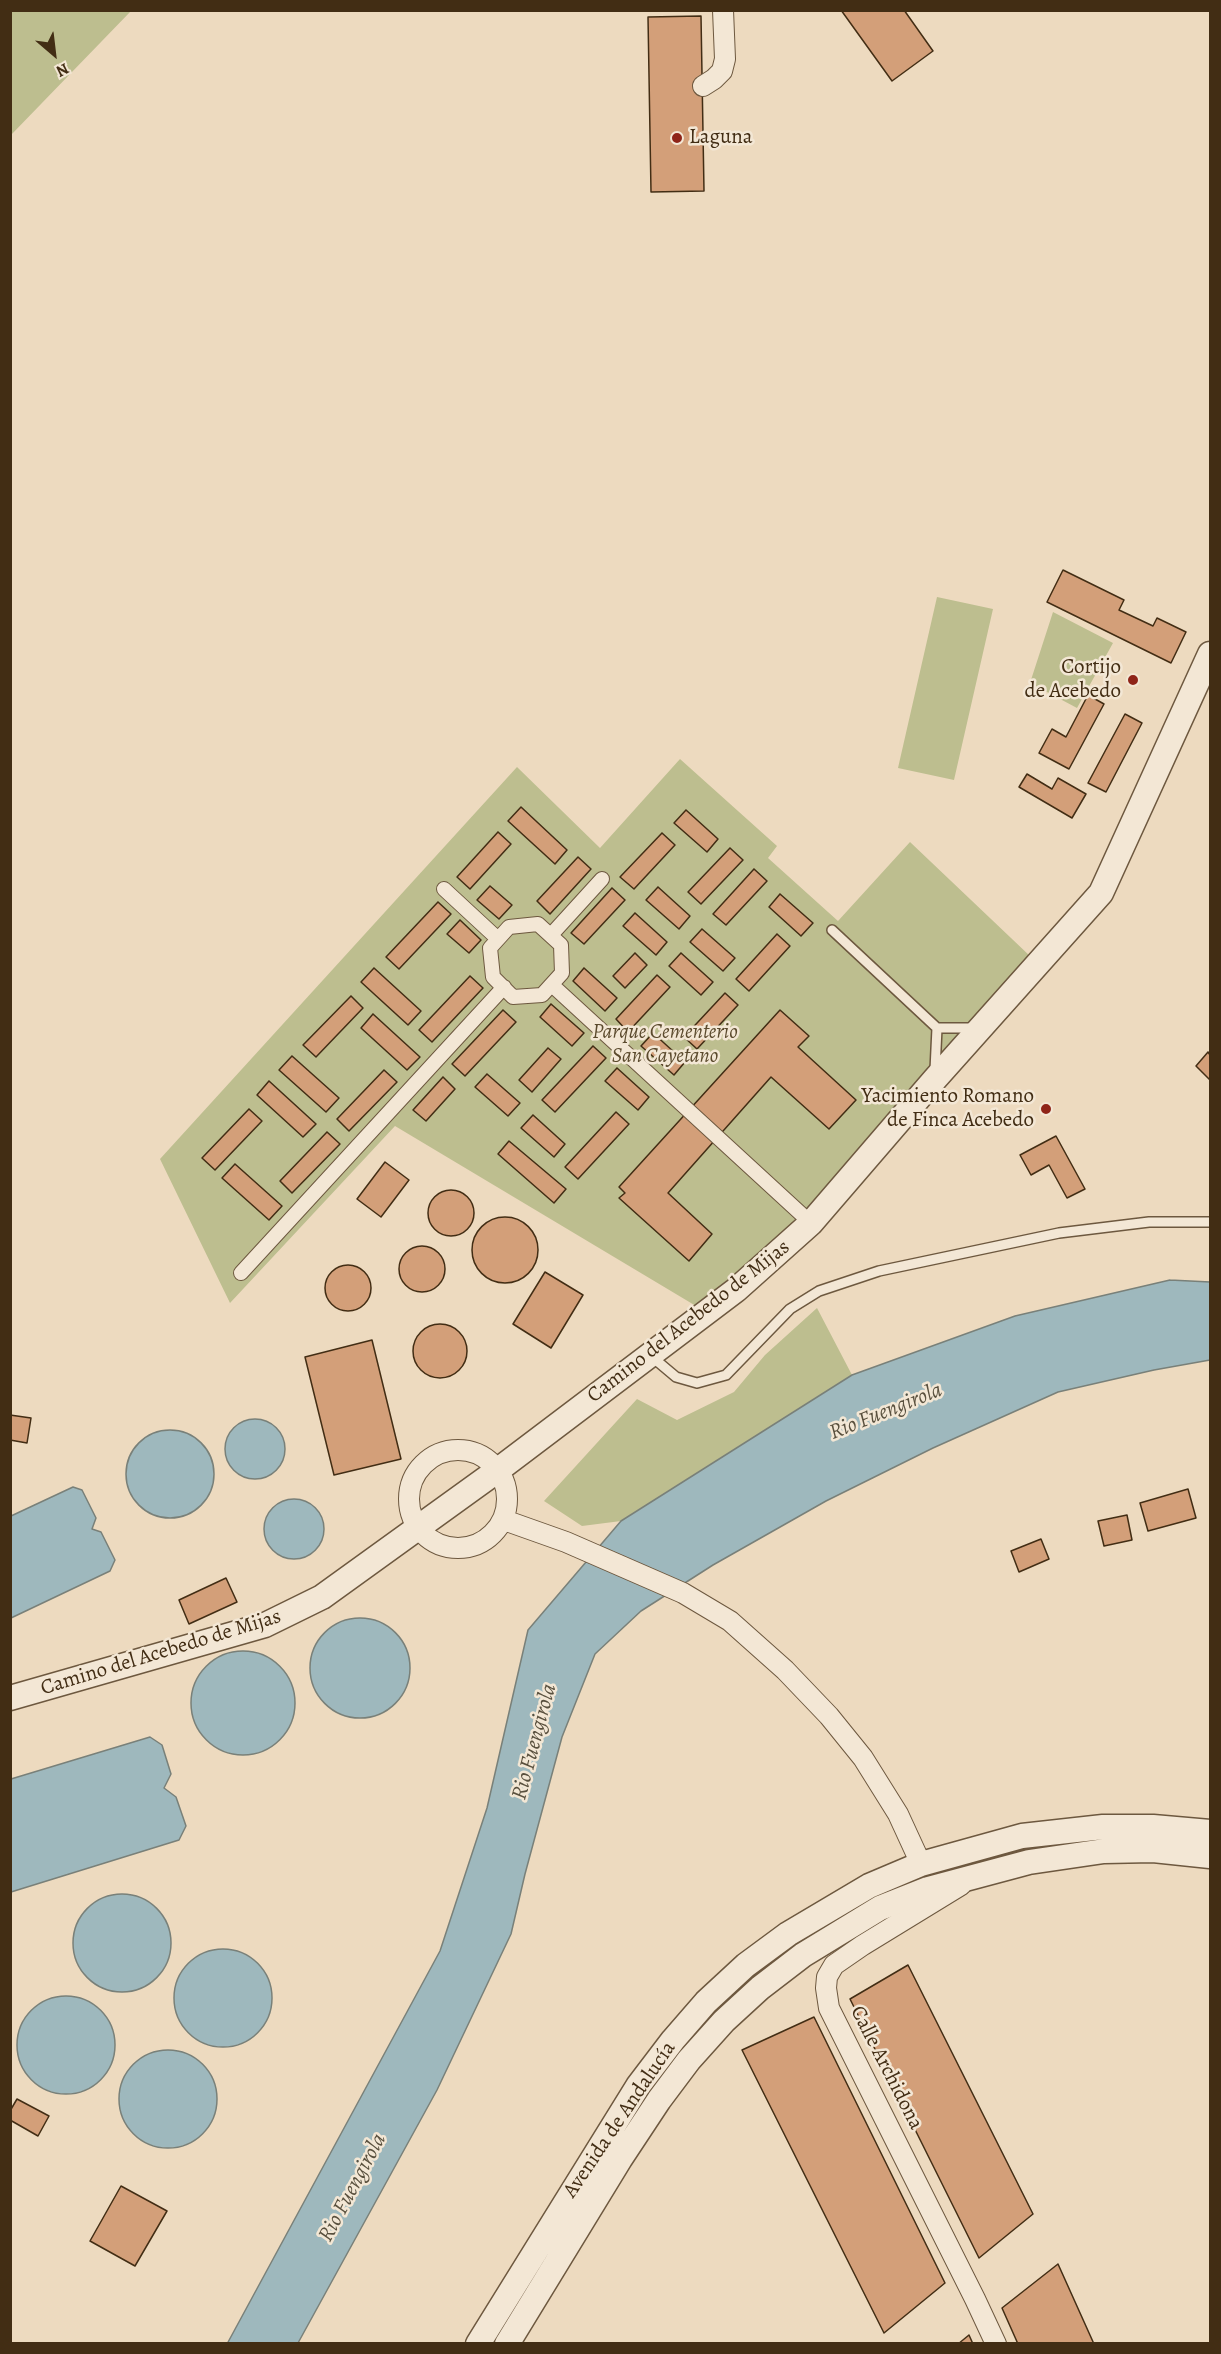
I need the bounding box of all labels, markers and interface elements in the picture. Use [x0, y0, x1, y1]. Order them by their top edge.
north arrow [24, 24, 84, 84]
text: N [52, 57, 73, 82]
place label: Laguna [689, 125, 753, 151]
marker: Laguna [670, 131, 684, 145]
place label: Cortijo de Acebedo [1024, 655, 1121, 705]
marker: Cortijo de Acebedo [1126, 673, 1140, 687]
park label: Parque Cementerio San Cayetano [592, 1020, 738, 1070]
place label: Yacimiento Romano de Finca Acebedo [862, 1084, 1034, 1134]
marker: Yacimiento Romano de Finca Acebedo [1039, 1102, 1053, 1116]
street label: Camino del Acebedo de Mijas [583, 1235, 795, 1409]
water label: Rio Fuengirola [826, 1377, 946, 1447]
street label: Camino del Acebedo de Mijas [38, 1604, 284, 1702]
water label: Rio Fuengirola [507, 1681, 563, 1803]
street label: Calle Archidona [844, 2002, 928, 2134]
street label: Avenida de Andalucía [558, 2037, 682, 2203]
water label: Rio Fuengirola [313, 2129, 393, 2247]

